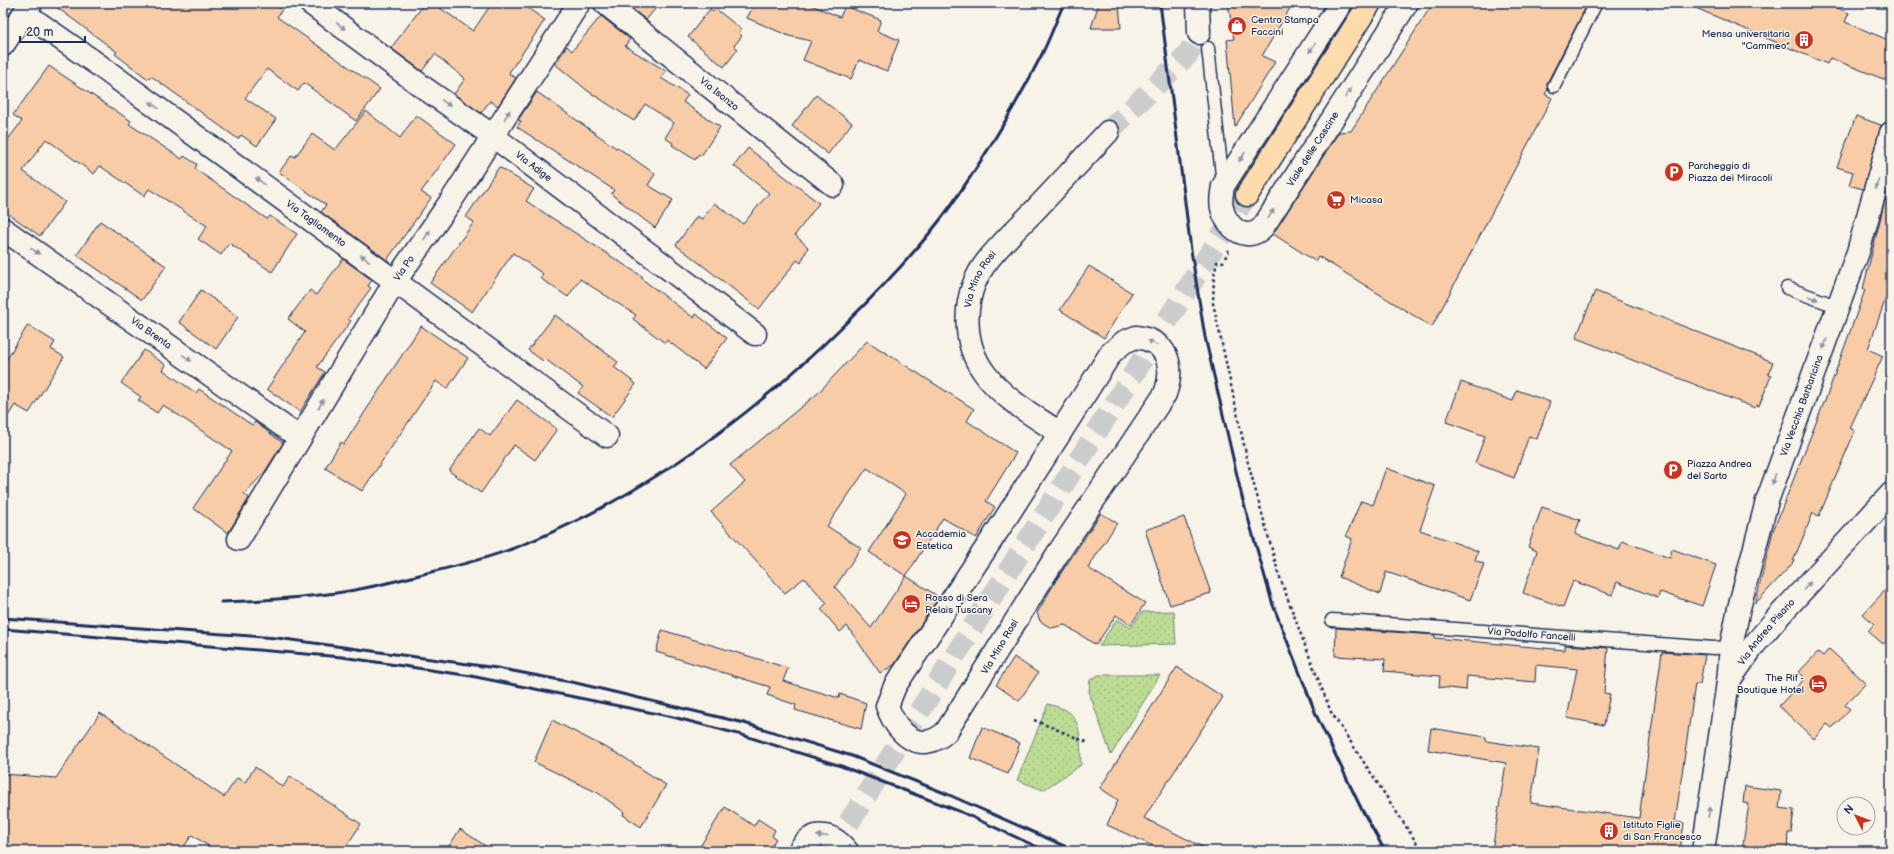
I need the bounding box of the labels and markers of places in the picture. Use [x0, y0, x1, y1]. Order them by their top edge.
place label: Centro Stampa Faccini [1251, 14, 1319, 38]
shop icon: Centro Stampa Faccini [1226, 15, 1248, 37]
place label: Mensa universitaria "Cammeo" [1702, 28, 1790, 52]
building icon: Mensa universitaria "Cammeo" [1793, 29, 1815, 51]
place label: Parcheggio di Piazza dei Miracoli [1688, 160, 1772, 184]
parking icon: Parcheggio di Piazza dei Miracoli [1663, 161, 1685, 183]
supermarket icon: Micasa [1325, 189, 1347, 211]
place label: Micasa [1350, 194, 1383, 206]
place label: Piazza Andrea del Sarto [1687, 458, 1752, 482]
parking icon: Piazza Andrea del Sarto [1662, 459, 1684, 481]
place label: Accademia Estetica [916, 528, 966, 552]
school or university icon: Accademia Estetica [891, 529, 913, 551]
place label: Rosso di Sera Relais Tuscany [925, 592, 993, 616]
hotel icon: Rosso di Sera Relais Tuscany [900, 593, 922, 615]
place label: The Rif - Boutique Hotel [1737, 672, 1804, 696]
hotel icon: The Rif - Boutique Hotel [1807, 673, 1829, 695]
place label: Istituto Figlie di San Francesco [1623, 819, 1702, 843]
building icon: Istituto Figlie di San Francesco [1598, 820, 1620, 842]

